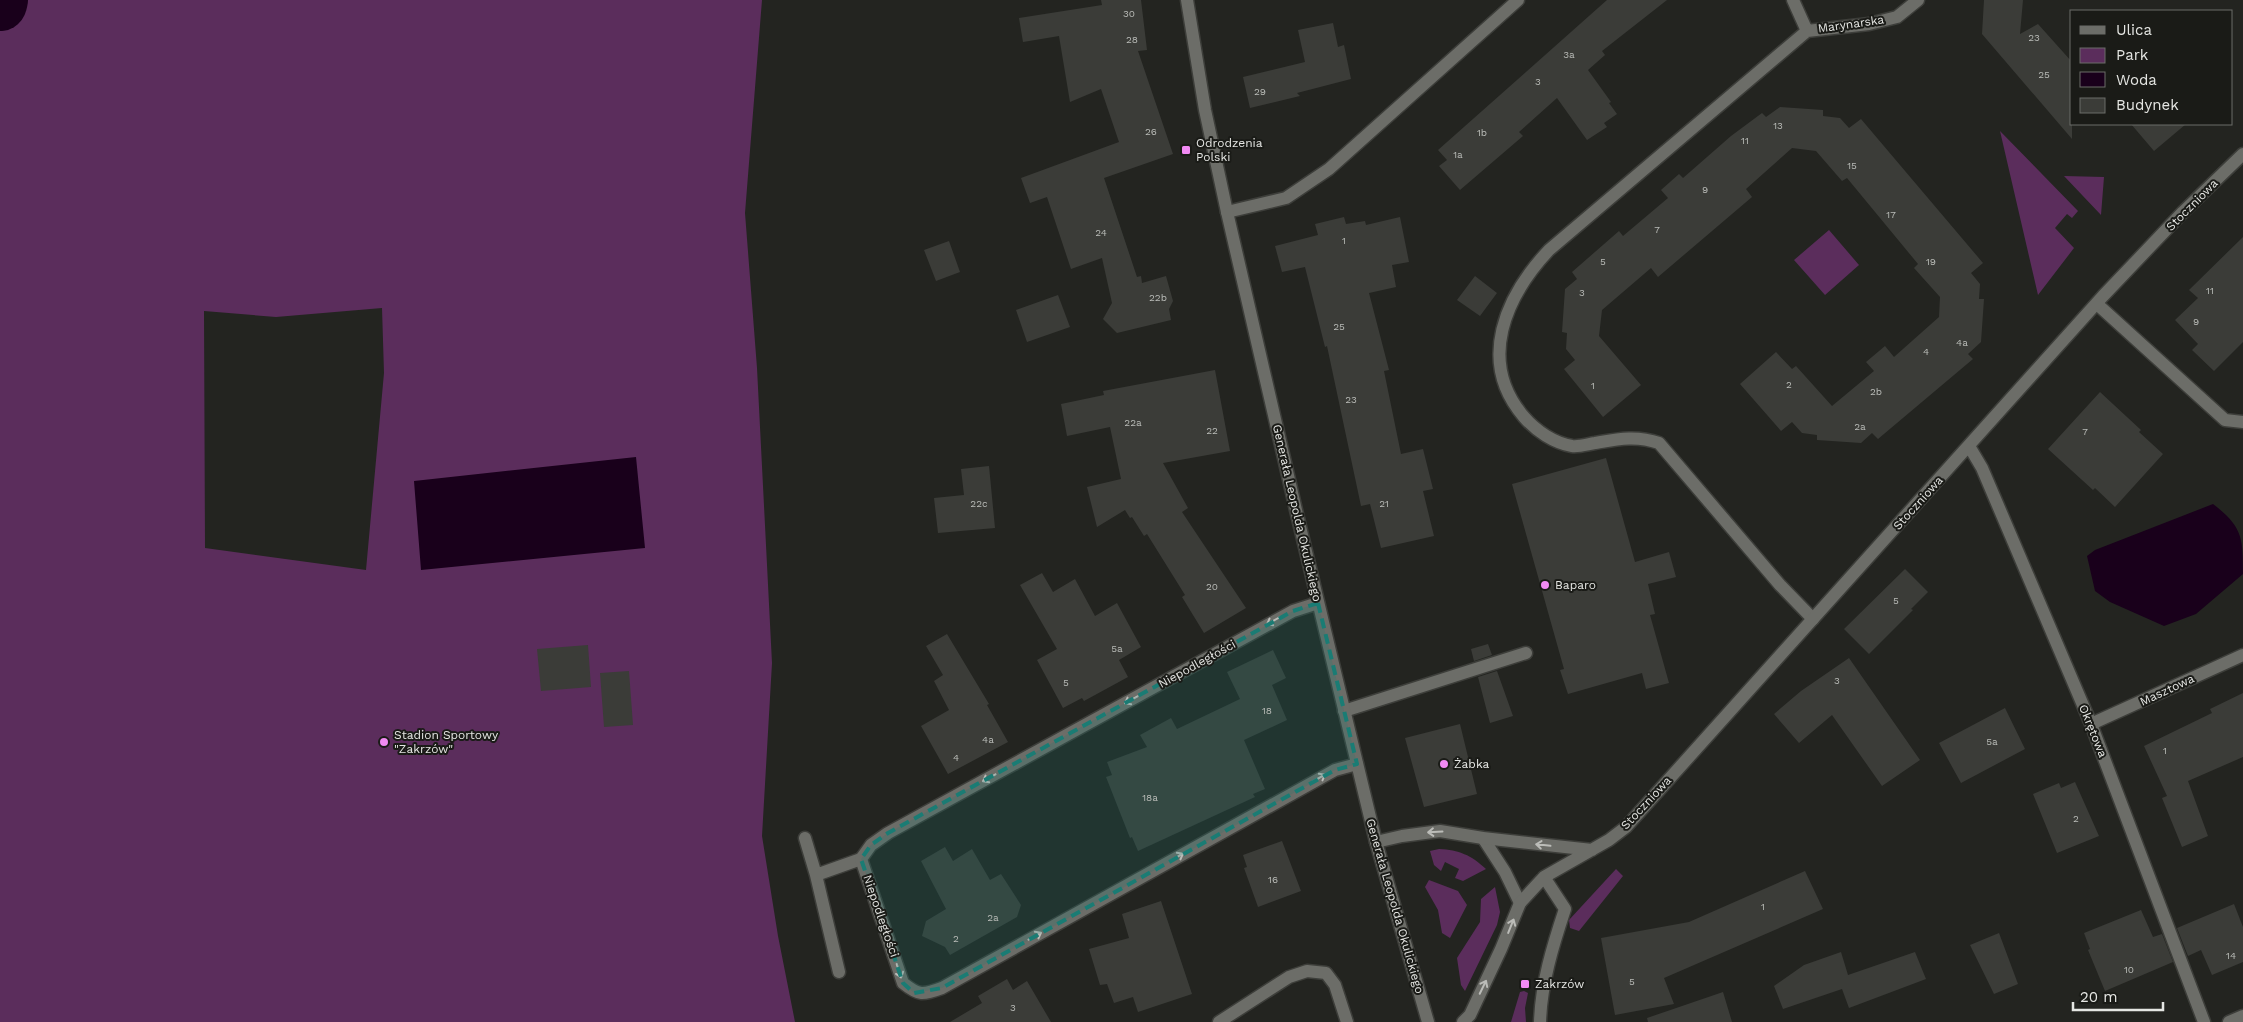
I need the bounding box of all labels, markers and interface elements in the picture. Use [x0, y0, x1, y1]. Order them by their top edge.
house number: 30 [1123, 8, 1135, 19]
legend [2070, 10, 2233, 125]
street label: Marynarska [1817, 12, 1885, 36]
text: Ulica [2116, 21, 2153, 39]
house number: 23 [2028, 32, 2040, 43]
house number: 28 [1126, 34, 1138, 45]
text: Park [2116, 46, 2149, 64]
house number: 3a [1563, 49, 1575, 60]
house number: 25 [2038, 69, 2050, 80]
text: Woda [2116, 71, 2157, 89]
house number: 3 [1535, 76, 1541, 87]
house number: 29 [1254, 86, 1266, 97]
text: Budynek [2116, 96, 2179, 114]
house number: 13 [1773, 120, 1783, 131]
house number: 26 [1145, 126, 1157, 137]
house number: 1b [1477, 127, 1487, 138]
house number: 11 [1741, 135, 1749, 146]
place label: Odrodzenia Polski [1196, 136, 1263, 164]
marker: Odrodzenia Polski [1180, 144, 1192, 156]
house number: 1a [1453, 149, 1463, 160]
house number: 15 [1847, 160, 1857, 171]
street label: Stoczniowa [2163, 176, 2221, 234]
house number: 9 [1702, 184, 1708, 195]
house number: 17 [1886, 209, 1896, 220]
house number: 7 [1654, 224, 1660, 235]
house number: 24 [1095, 227, 1107, 238]
house number: 1 [1342, 235, 1346, 246]
house number: 5 [1600, 256, 1606, 267]
house number: 19 [1926, 256, 1936, 267]
house number: 11 [2206, 285, 2214, 296]
house number: 3 [1579, 287, 1585, 298]
house number: 22b [1149, 292, 1167, 303]
house number: 9 [2193, 316, 2199, 327]
house number: 25 [1333, 321, 1345, 332]
house number: 4a [1956, 337, 1968, 348]
house number: 4 [1923, 346, 1929, 357]
house number: 2 [1786, 379, 1792, 390]
house number: 1 [1591, 380, 1595, 391]
house number: 2b [1870, 386, 1882, 397]
house number: 23 [1345, 394, 1357, 405]
house number: 22a [1124, 417, 1142, 428]
house number: 2a [1854, 421, 1866, 432]
street label: Generała Leopolda Okulickiego [1270, 423, 1324, 603]
house number: 22 [1206, 425, 1218, 436]
house number: 7 [2082, 426, 2088, 437]
street label: Stoczniowa [1890, 473, 1946, 533]
house number: 22c [970, 498, 988, 509]
house number: 21 [1379, 498, 1389, 509]
place label: Baparo [1555, 578, 1596, 592]
marker: Baparo [1539, 579, 1551, 591]
house number: 20 [1206, 581, 1218, 592]
house number: 5 [1893, 595, 1899, 606]
one-way arrow [1267, 617, 1281, 627]
street label: Niepodległości [1156, 637, 1238, 691]
house number: 5a [1111, 643, 1123, 654]
street label: Masztowa [2138, 671, 2197, 709]
house number: 3 [1834, 675, 1840, 686]
house number: 5 [1063, 677, 1069, 688]
one-way arrow [1124, 695, 1139, 705]
street label: Okrętowa [2076, 702, 2110, 760]
house number: 18 [1262, 705, 1272, 716]
place label: Stadion Sportowy "Zakrzów" [394, 728, 499, 756]
house number: 4a [982, 734, 994, 745]
marker: Stadion Sportowy "Zakrzów" [378, 736, 390, 748]
house number: 5a [1986, 736, 1998, 747]
house number: 1 [2163, 745, 2167, 756]
house number: 4 [953, 752, 959, 763]
place label: Żabka [1454, 757, 1490, 771]
marker: Żabka [1438, 758, 1450, 770]
one-way arrow [981, 773, 996, 783]
one-way arrow [1312, 773, 1327, 783]
street label: Stoczniowa [1618, 773, 1674, 832]
house number: 18a [1142, 792, 1158, 803]
house number: 2 [2073, 813, 2079, 824]
street label: Generała Leopolda Okulickiego [1363, 817, 1427, 995]
one-way arrow [1428, 828, 1444, 837]
one-way arrow [1536, 840, 1552, 849]
one-way arrow [1170, 852, 1185, 862]
street label: Niepodległości [860, 873, 902, 959]
house number: 16 [1268, 874, 1278, 885]
house number: 1 [1761, 901, 1765, 912]
house number: 2a [987, 912, 999, 923]
one-way arrow [1507, 919, 1516, 934]
one-way arrow [1028, 931, 1043, 941]
house number: 2 [953, 933, 959, 944]
house number: 14 [2226, 950, 2236, 961]
one-way arrow [895, 963, 905, 979]
house number: 10 [2124, 964, 2134, 975]
house number: 5 [1629, 976, 1635, 987]
place label: Zakrzów [1535, 977, 1584, 991]
marker: Zakrzów [1519, 978, 1531, 990]
one-way arrow [1479, 979, 1489, 994]
scale bar [2073, 980, 2163, 1012]
text: 20 m [2080, 988, 2118, 1006]
house number: 3 [1010, 1002, 1016, 1013]

